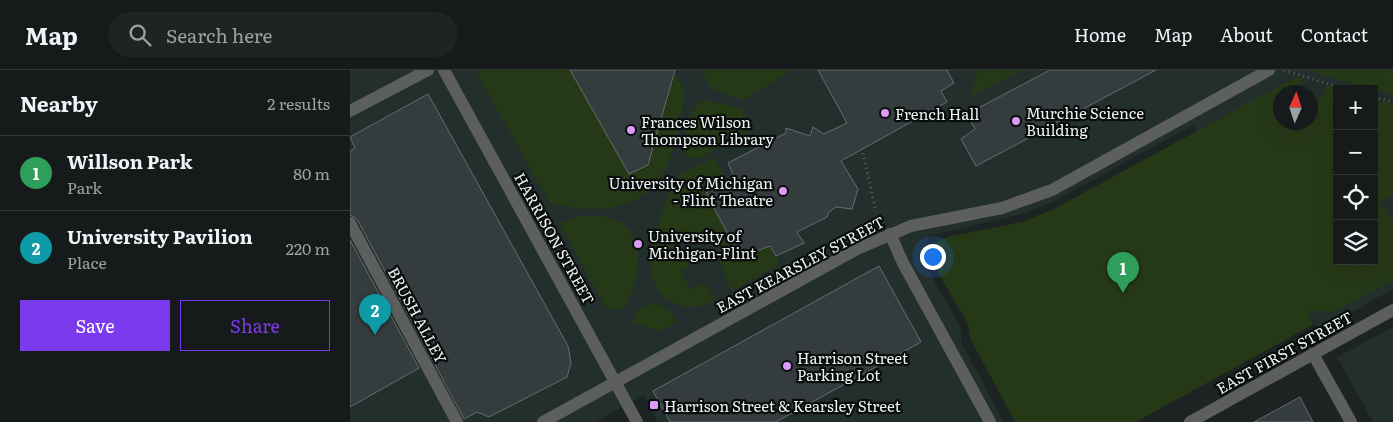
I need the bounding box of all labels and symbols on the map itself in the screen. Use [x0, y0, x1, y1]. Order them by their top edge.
north arrow [1273, 85, 1318, 130]
place label: Murchie Science Building [1026, 101, 1144, 141]
place label: French Hall [895, 102, 979, 125]
marker: French Hall [879, 107, 891, 119]
place label: Frances Wilson Thompson Library [641, 110, 774, 150]
marker: Murchie Science Building [1010, 115, 1022, 127]
marker: Frances Wilson Thompson Library [625, 124, 637, 136]
street label: HARRISON STREET [509, 168, 601, 308]
place label: University of Michigan - Flint Theatre [609, 171, 773, 211]
marker: University of Michigan - Flint Theatre [777, 185, 789, 197]
street label: EAST KEARSLEY STREET [712, 210, 888, 318]
place label: University of Michigan-Flint [648, 224, 756, 264]
marker: University of Michigan-Flint [632, 238, 644, 250]
your location [920, 244, 946, 270]
pin: 1 [1107, 252, 1139, 293]
street label: BRUSH ALLEY [383, 263, 453, 368]
pin: 2 [359, 294, 391, 335]
street label: EAST FIRST STREET [1212, 305, 1356, 399]
place label: Harrison Street Parking Lot [797, 346, 908, 386]
marker: Harrison Street Parking Lot [781, 360, 793, 372]
place label: Harrison Street & Kearsley Street [664, 394, 901, 417]
marker: Harrison Street & Kearsley Street [648, 399, 660, 411]

